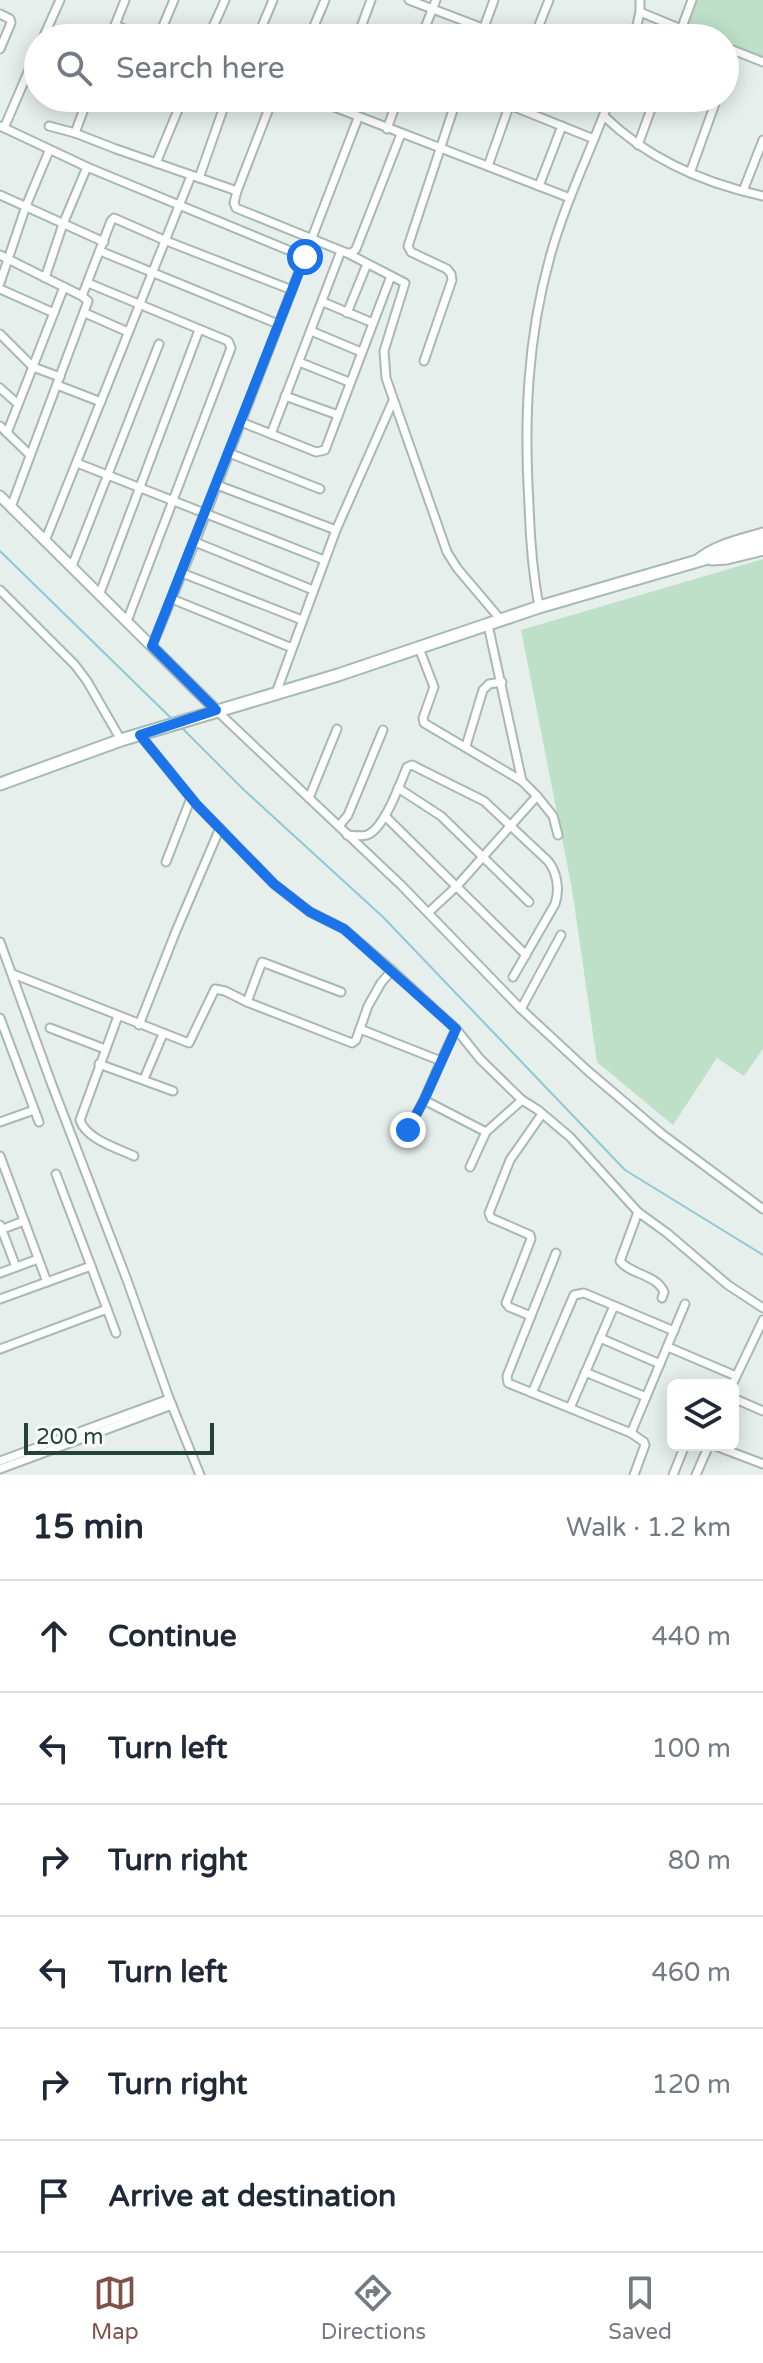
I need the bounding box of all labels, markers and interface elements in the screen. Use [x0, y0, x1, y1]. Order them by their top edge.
search box [24, 24, 739, 112]
icon: search [52, 46, 96, 90]
text: Search here [116, 50, 285, 87]
route start [287, 239, 323, 275]
route end [390, 1112, 426, 1148]
map controls [667, 1379, 739, 1451]
button: layers [667, 1379, 739, 1451]
scale bar [24, 1419, 214, 1455]
text: 200 m [36, 1424, 103, 1450]
text: 15 min [32, 1507, 144, 1548]
text: Walk · 1.2 km [566, 1512, 731, 1543]
icon: ahead [32, 1614, 76, 1658]
text: Continue [108, 1618, 237, 1655]
text: 440 m [651, 1621, 731, 1652]
icon: left [32, 1726, 76, 1770]
text: Turn left [108, 1730, 227, 1767]
text: 100 m [651, 1733, 731, 1764]
icon: right [32, 1838, 76, 1882]
text: Turn right [108, 1842, 248, 1879]
text: 80 m [668, 1845, 731, 1876]
icon: left [32, 1950, 76, 1994]
text: Turn left [108, 1954, 227, 1991]
text: 460 m [651, 1957, 731, 1988]
icon: right [32, 2062, 76, 2106]
text: Turn right [108, 2066, 248, 2103]
text: 120 m [651, 2069, 731, 2100]
icon: arrive [32, 2174, 76, 2218]
text: Arrive at destination [108, 2178, 396, 2215]
tab: Map [91, 2271, 139, 2345]
tab: Directions [321, 2271, 426, 2345]
tab: Saved [608, 2271, 672, 2345]

